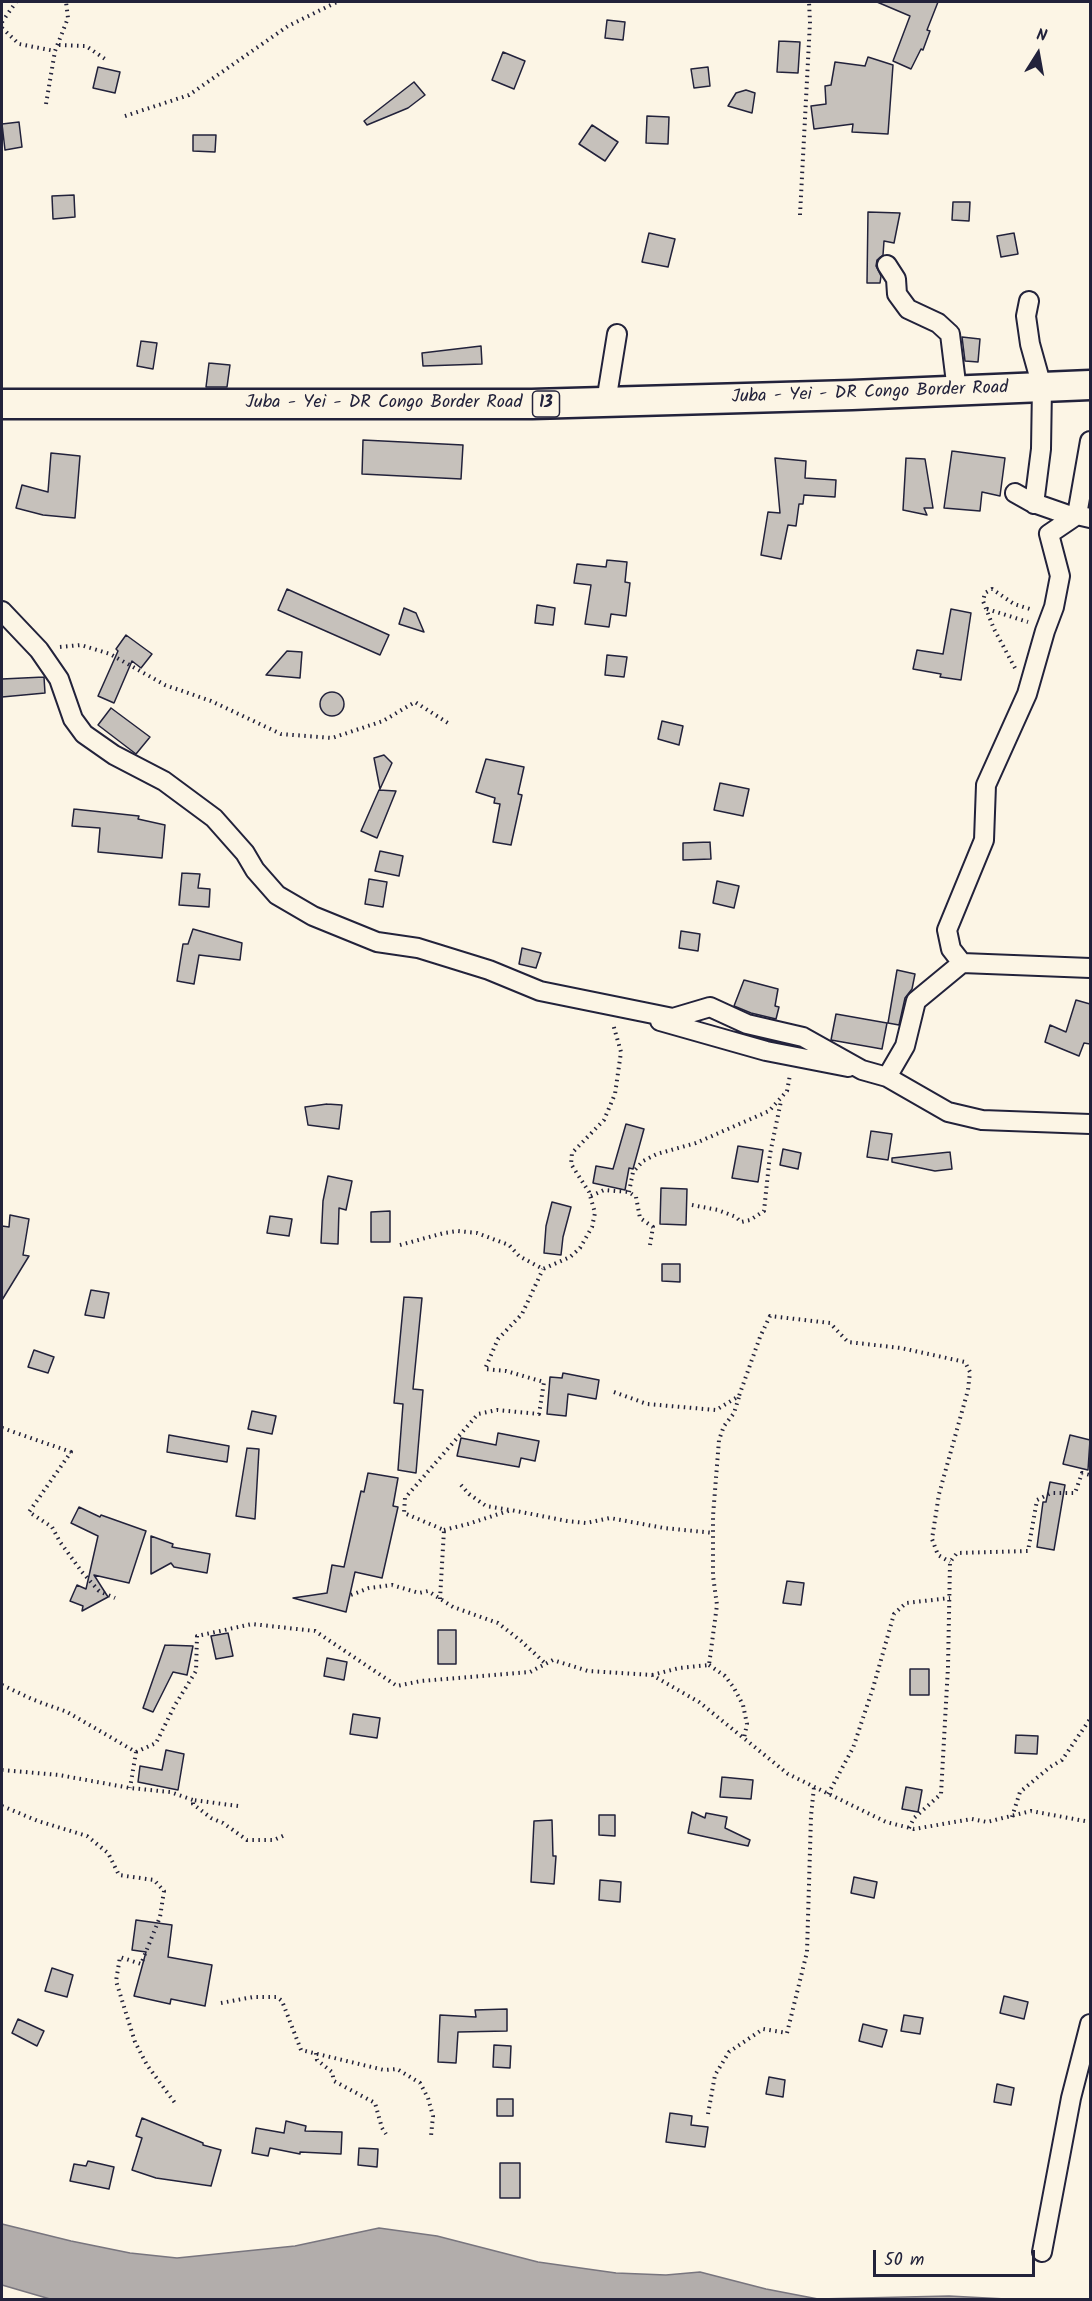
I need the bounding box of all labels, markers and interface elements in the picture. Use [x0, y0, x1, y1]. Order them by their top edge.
text: N [1034, 23, 1049, 49]
north arrow [1008, 24, 1068, 84]
street label: Juba - Yei - DR Congo Border Road [731, 378, 1009, 410]
road number: 13 [532, 391, 560, 417]
street label: Juba - Yei - DR Congo Border Road [246, 393, 522, 415]
scale bar [876, 2238, 1038, 2276]
text: 50 m [884, 2246, 924, 2275]

